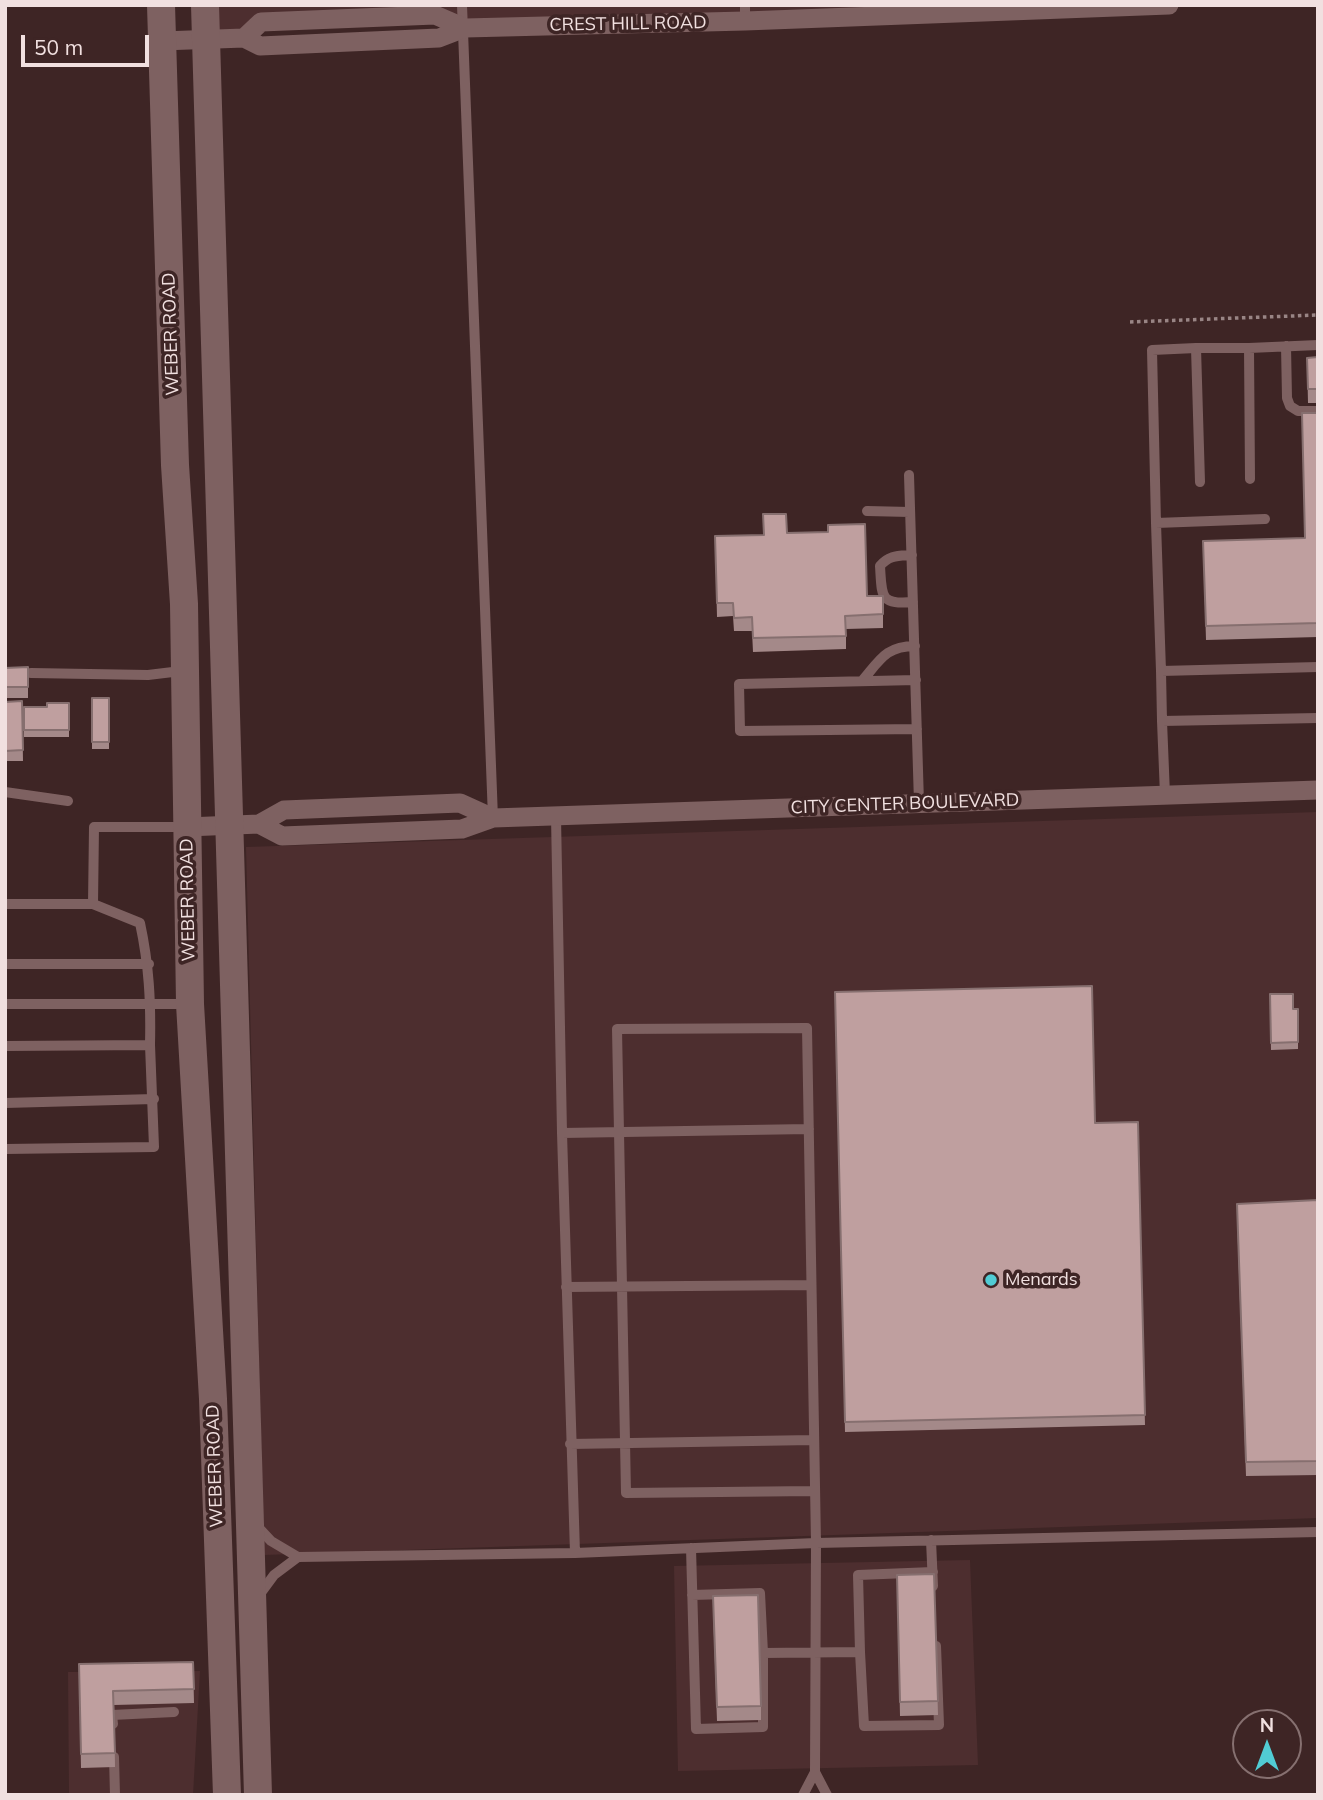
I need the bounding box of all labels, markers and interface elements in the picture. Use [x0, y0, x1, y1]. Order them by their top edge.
street label: CREST HILL ROAD [549, 12, 707, 36]
scale bar [24, 21, 152, 65]
text: 50 m [34, 34, 83, 60]
street label: WEBER ROAD [158, 272, 184, 396]
street label: CITY CENTER BOULEVARD [790, 789, 1020, 819]
street label: WEBER ROAD [176, 838, 200, 962]
place label: Menards [1005, 1269, 1078, 1291]
marker: Menards [983, 1272, 999, 1288]
street label: WEBER ROAD [202, 1404, 228, 1528]
north arrow [1232, 1709, 1302, 1779]
text: N [1260, 1713, 1274, 1737]

